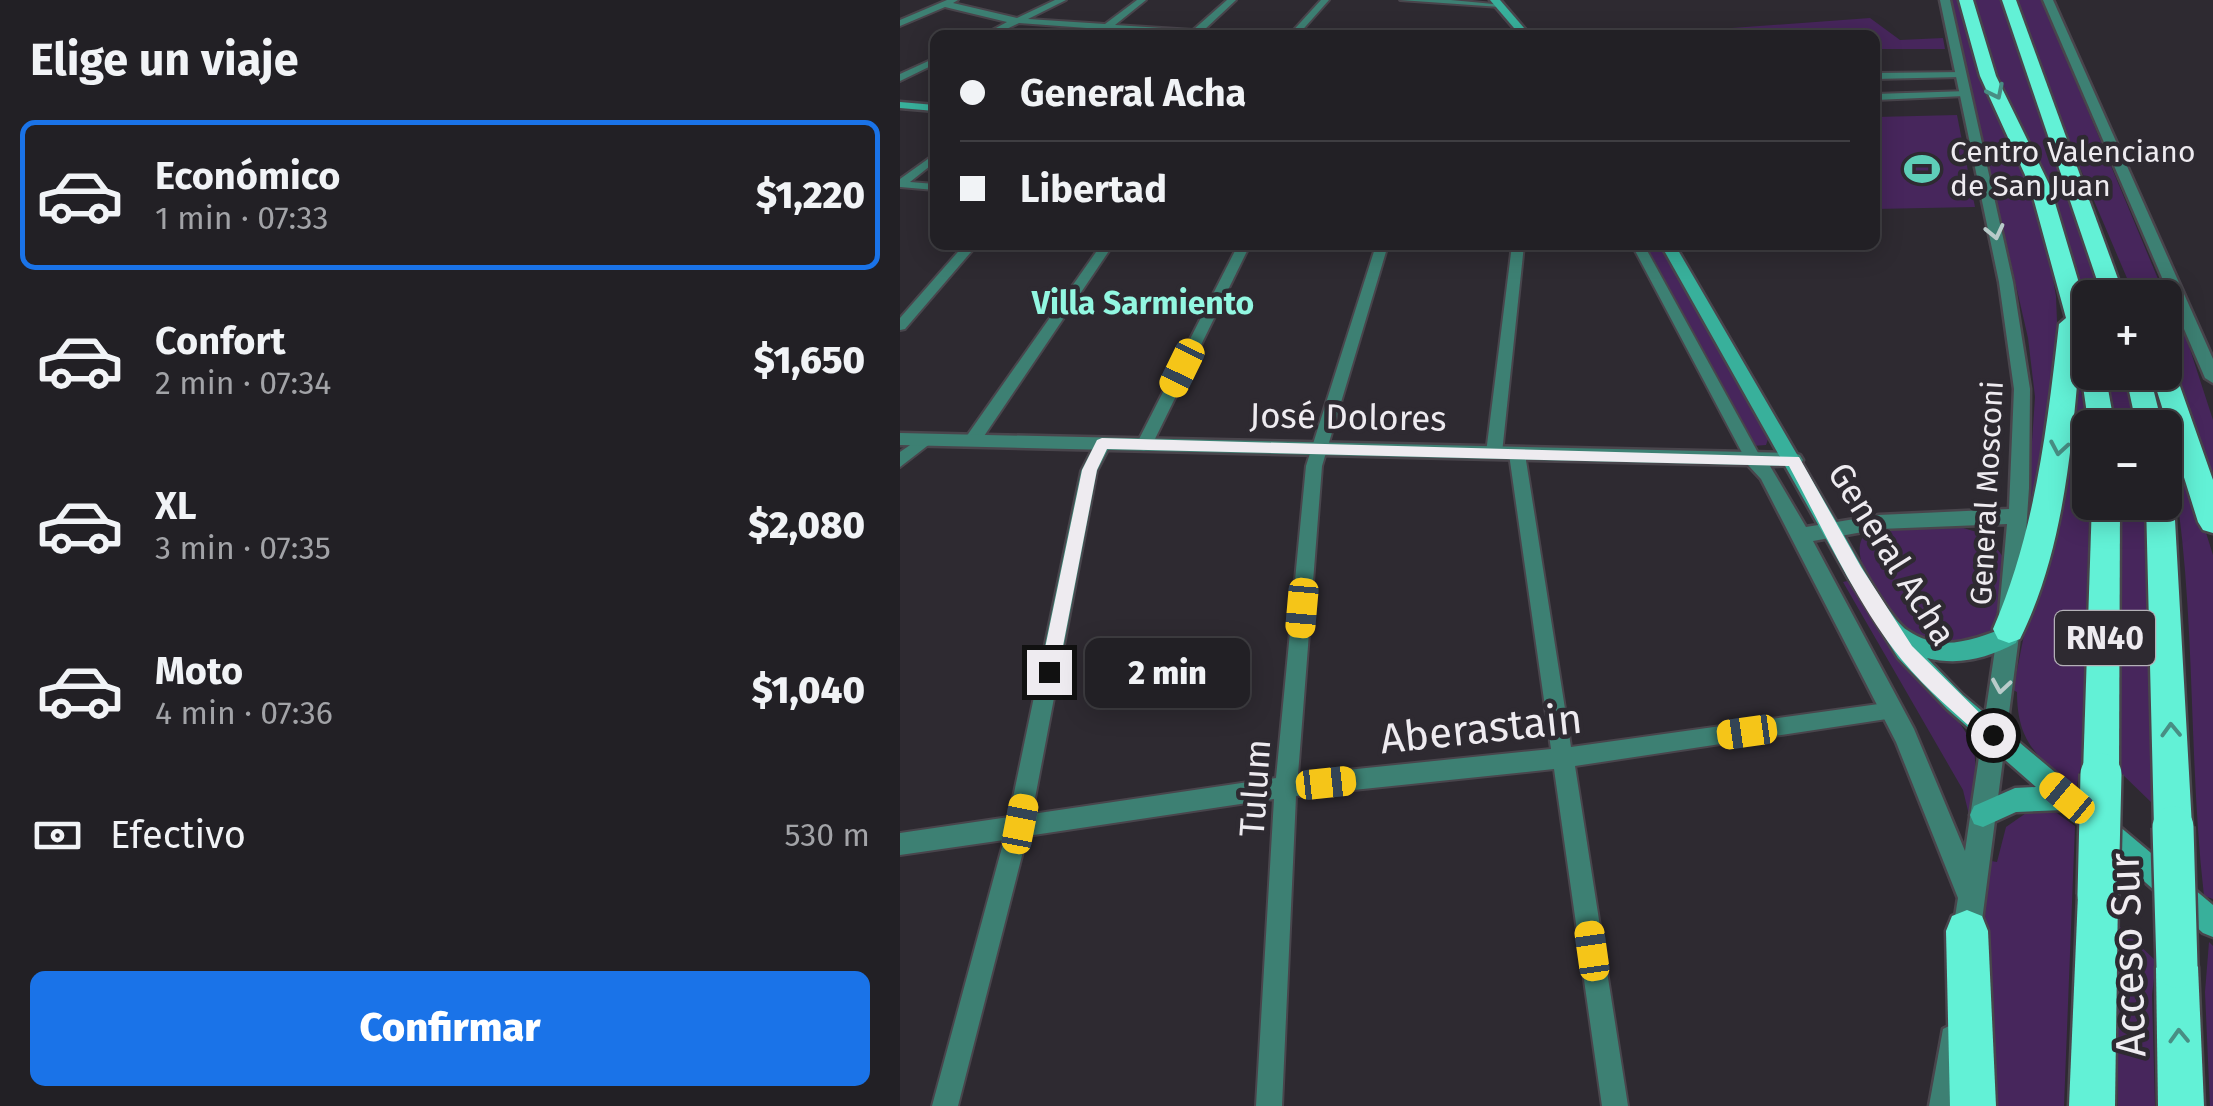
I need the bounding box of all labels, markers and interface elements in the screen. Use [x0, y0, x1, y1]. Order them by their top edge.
text: Elige un viaje [30, 33, 298, 87]
text: General Acha [1020, 70, 1246, 116]
one-way arrow [1984, 82, 2004, 100]
place label: Centro Valenciano de San Juan [1950, 134, 2195, 204]
icon: car [35, 150, 125, 240]
sports icon: Centro Valenciano de San Juan [1903, 150, 1941, 188]
text: Económico [155, 153, 340, 199]
text: Libertad [1020, 166, 1167, 212]
text: $1,220 [756, 172, 865, 218]
text: 1 min · 07:33 [155, 199, 329, 237]
one-way arrow [1983, 223, 2004, 240]
map controls [2072, 280, 2182, 520]
button: + [2072, 280, 2182, 390]
district label: Villa Sarmiento [1031, 284, 1254, 322]
icon: car [35, 315, 125, 405]
text: Confort [155, 318, 285, 364]
car [1155, 334, 1209, 402]
text: $1,650 [754, 337, 865, 383]
text: 2 min · 07:34 [155, 364, 331, 402]
street label: General Mosconi [1963, 380, 2011, 606]
street label: José Dolores [1249, 394, 1447, 440]
button: − [2072, 410, 2182, 520]
one-way arrow [2049, 440, 2070, 456]
street label: General Acha [1819, 455, 1965, 653]
icon: car [35, 480, 125, 570]
text: XL [155, 483, 197, 529]
text: $2,080 [748, 502, 865, 548]
text: 3 min · 07:35 [155, 529, 331, 567]
car [1284, 577, 1320, 639]
road number: RN40 [2055, 611, 2155, 665]
callout: 2 min [1084, 637, 1249, 707]
icon: car [35, 645, 125, 735]
text: Moto [155, 648, 243, 694]
route end [1027, 650, 1072, 695]
text: 2 min [1128, 654, 1207, 692]
text: $1,040 [752, 667, 865, 713]
one-way arrow [1991, 677, 2012, 694]
text: 4 min · 07:36 [155, 694, 333, 732]
street label: Aberastain [1378, 694, 1585, 764]
car [1715, 713, 1779, 751]
route start [1971, 713, 2016, 758]
one-way arrow [2160, 721, 2181, 737]
street label: Tulum [1231, 738, 1279, 838]
car [1295, 765, 1357, 801]
car [2034, 767, 2100, 829]
car [1000, 792, 1040, 856]
icon: cash [30, 808, 85, 863]
text: Efectivo [110, 812, 246, 858]
text: 530 m [784, 816, 870, 854]
street label: Acceso Sur [2099, 852, 2157, 1058]
car [1573, 919, 1611, 983]
button: Confirmar [30, 971, 870, 1086]
one-way arrow [2169, 1028, 2190, 1044]

